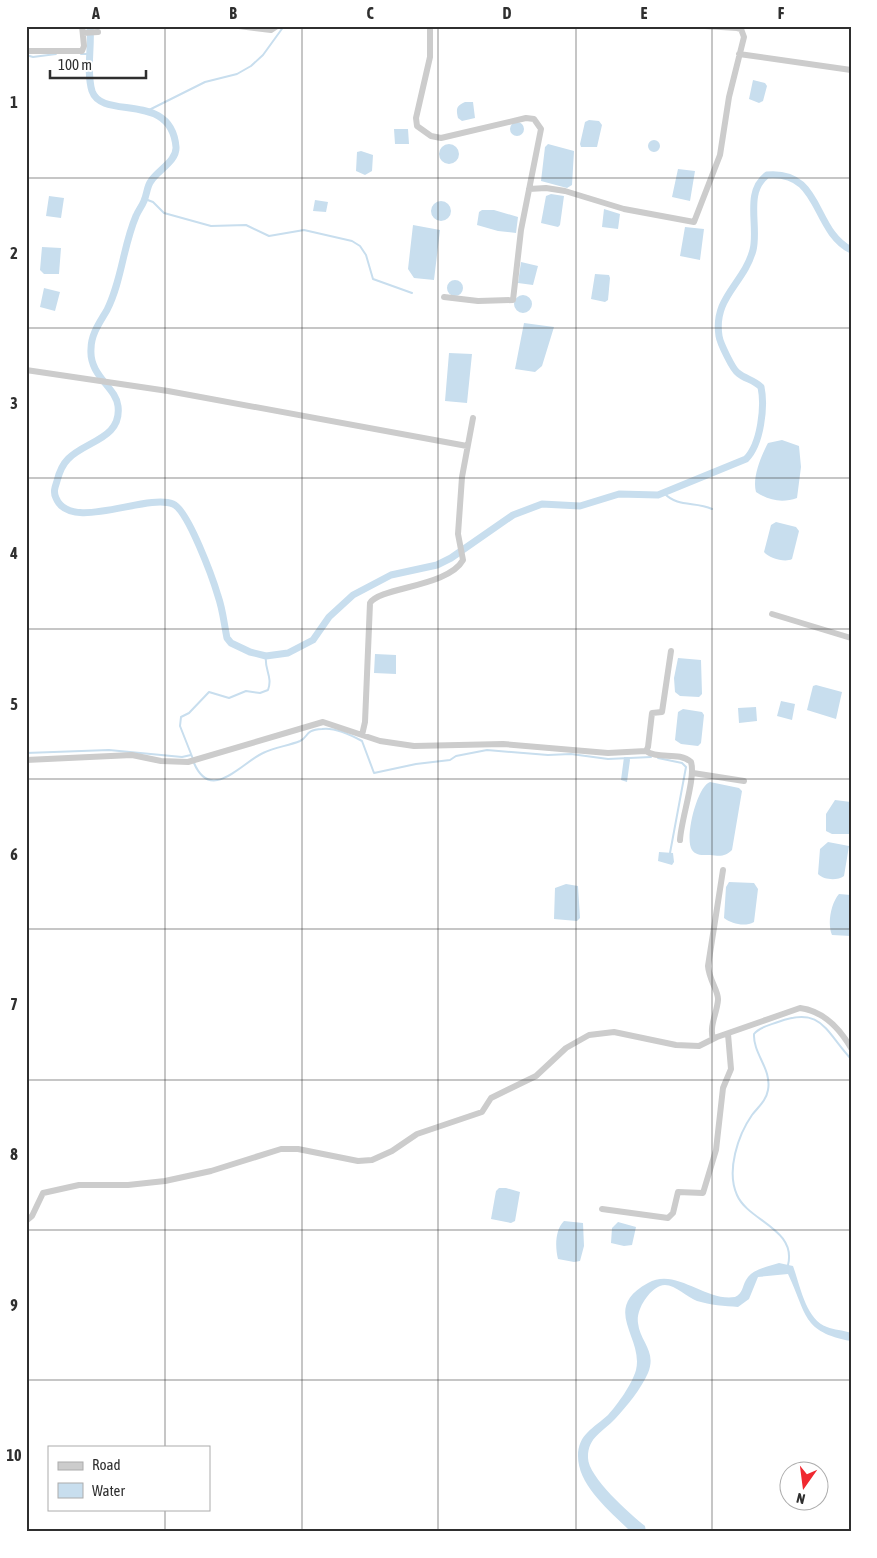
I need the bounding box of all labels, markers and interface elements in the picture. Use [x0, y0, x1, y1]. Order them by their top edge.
text: A [91, 4, 100, 22]
text: B [229, 4, 237, 22]
text: C [366, 4, 374, 22]
text: D [503, 4, 512, 22]
text: E [641, 4, 648, 22]
text: F [778, 4, 785, 22]
scale bar [50, 48, 146, 80]
text: 100 m [58, 56, 92, 73]
text: 1 [10, 93, 18, 111]
text: 2 [10, 244, 18, 262]
text: 3 [10, 394, 18, 412]
text: 4 [9, 544, 18, 562]
text: 5 [10, 695, 18, 713]
text: 6 [10, 845, 18, 863]
text: 7 [10, 995, 18, 1013]
text: 8 [10, 1145, 18, 1163]
text: 9 [10, 1296, 18, 1314]
text: 10 [6, 1446, 22, 1464]
legend [48, 1446, 210, 1510]
text: Road [92, 1456, 121, 1473]
north arrow [780, 1460, 830, 1510]
text: Water [92, 1482, 125, 1499]
text: N [795, 1490, 807, 1507]

